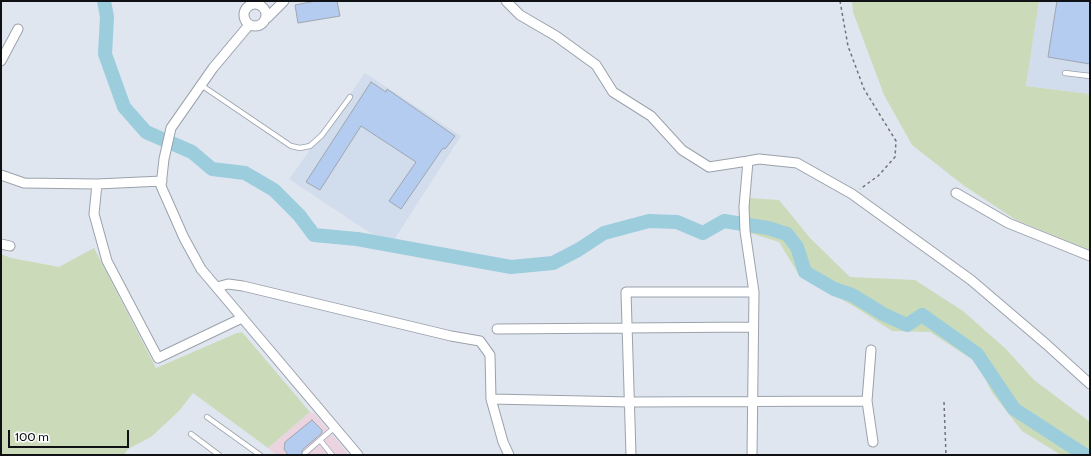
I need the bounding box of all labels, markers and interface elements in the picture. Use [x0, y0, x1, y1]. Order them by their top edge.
scale bar [10, 422, 131, 448]
text: 100 m [15, 429, 49, 444]

